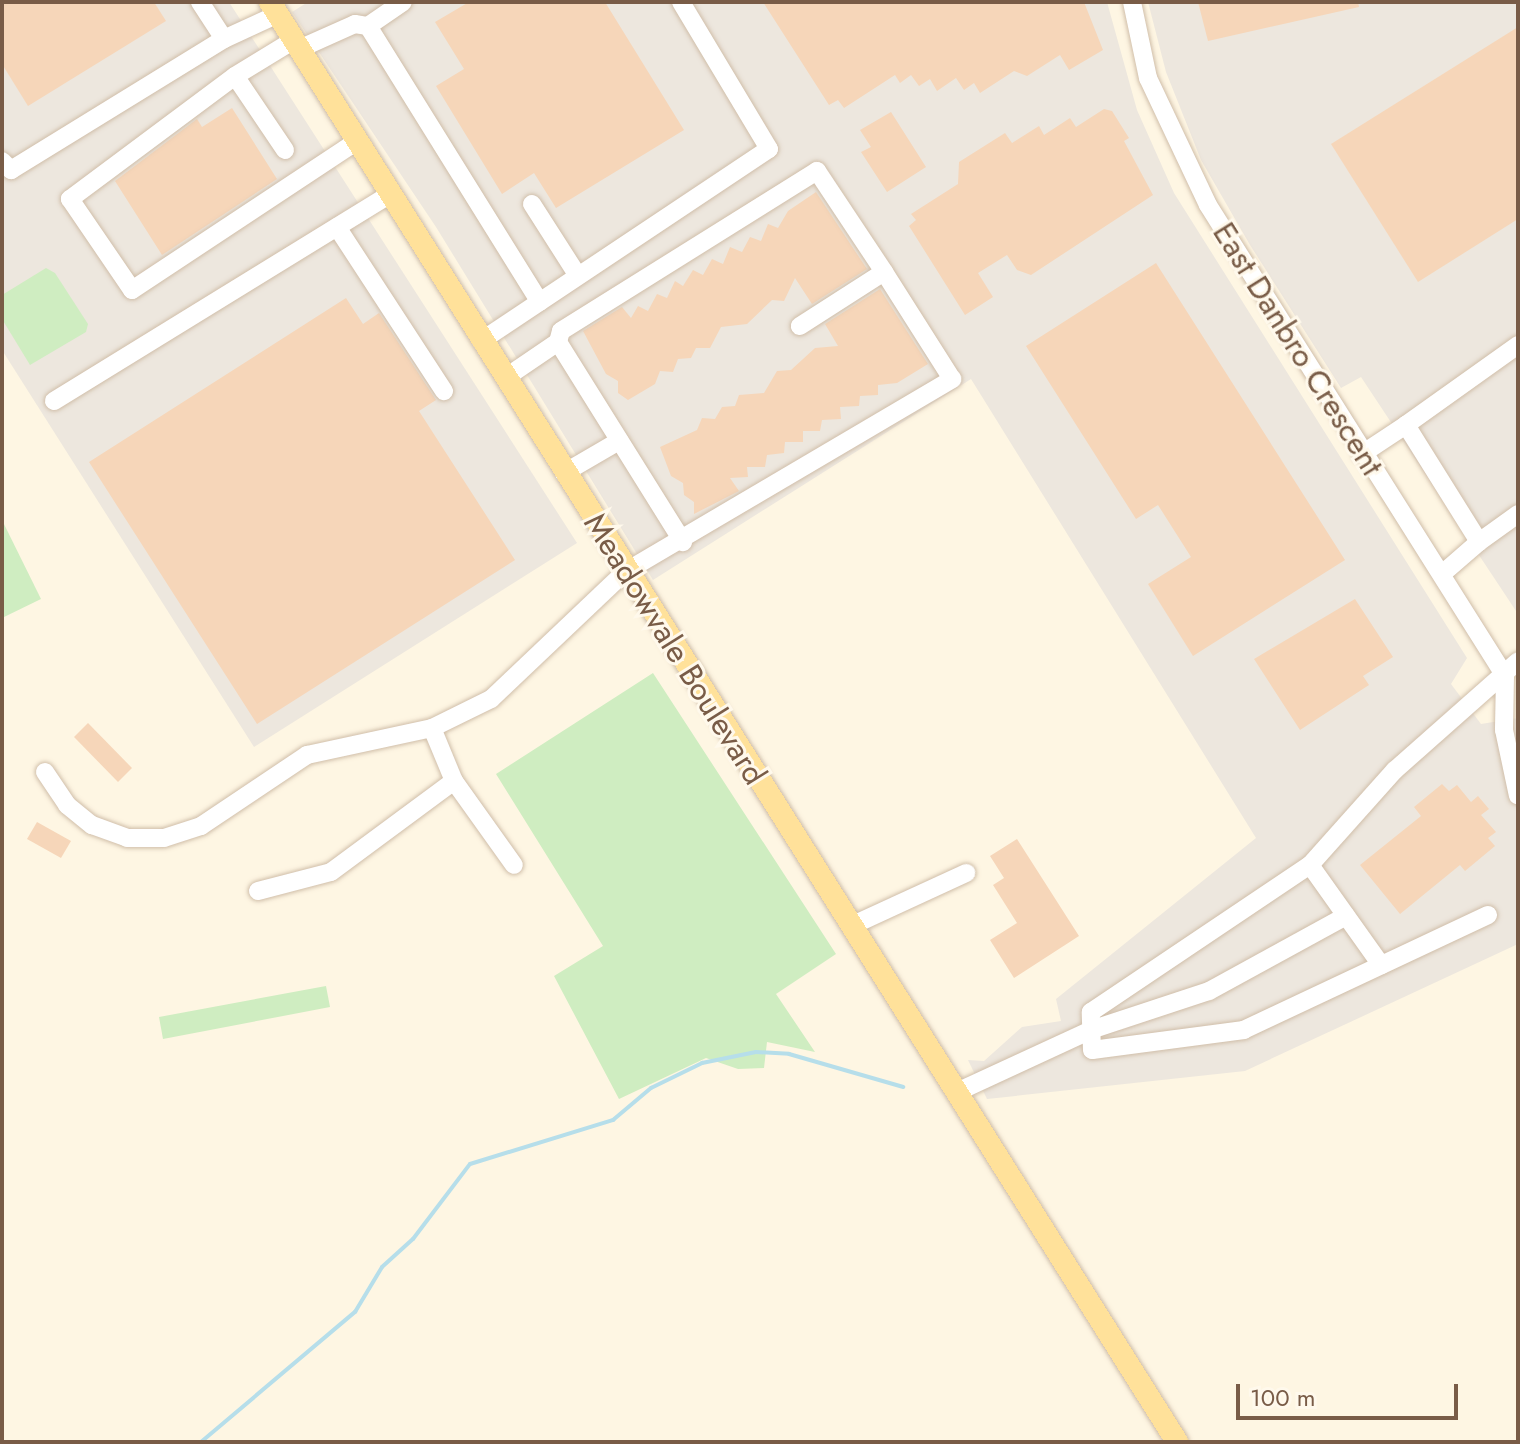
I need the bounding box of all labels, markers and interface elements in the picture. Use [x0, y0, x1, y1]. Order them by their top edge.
street label: East Danbro Crescent [1205, 215, 1391, 483]
street label: Meadowvale Boulevard [576, 506, 774, 792]
scale bar [1240, 1368, 1462, 1418]
text: 100 m [1250, 1380, 1316, 1415]

